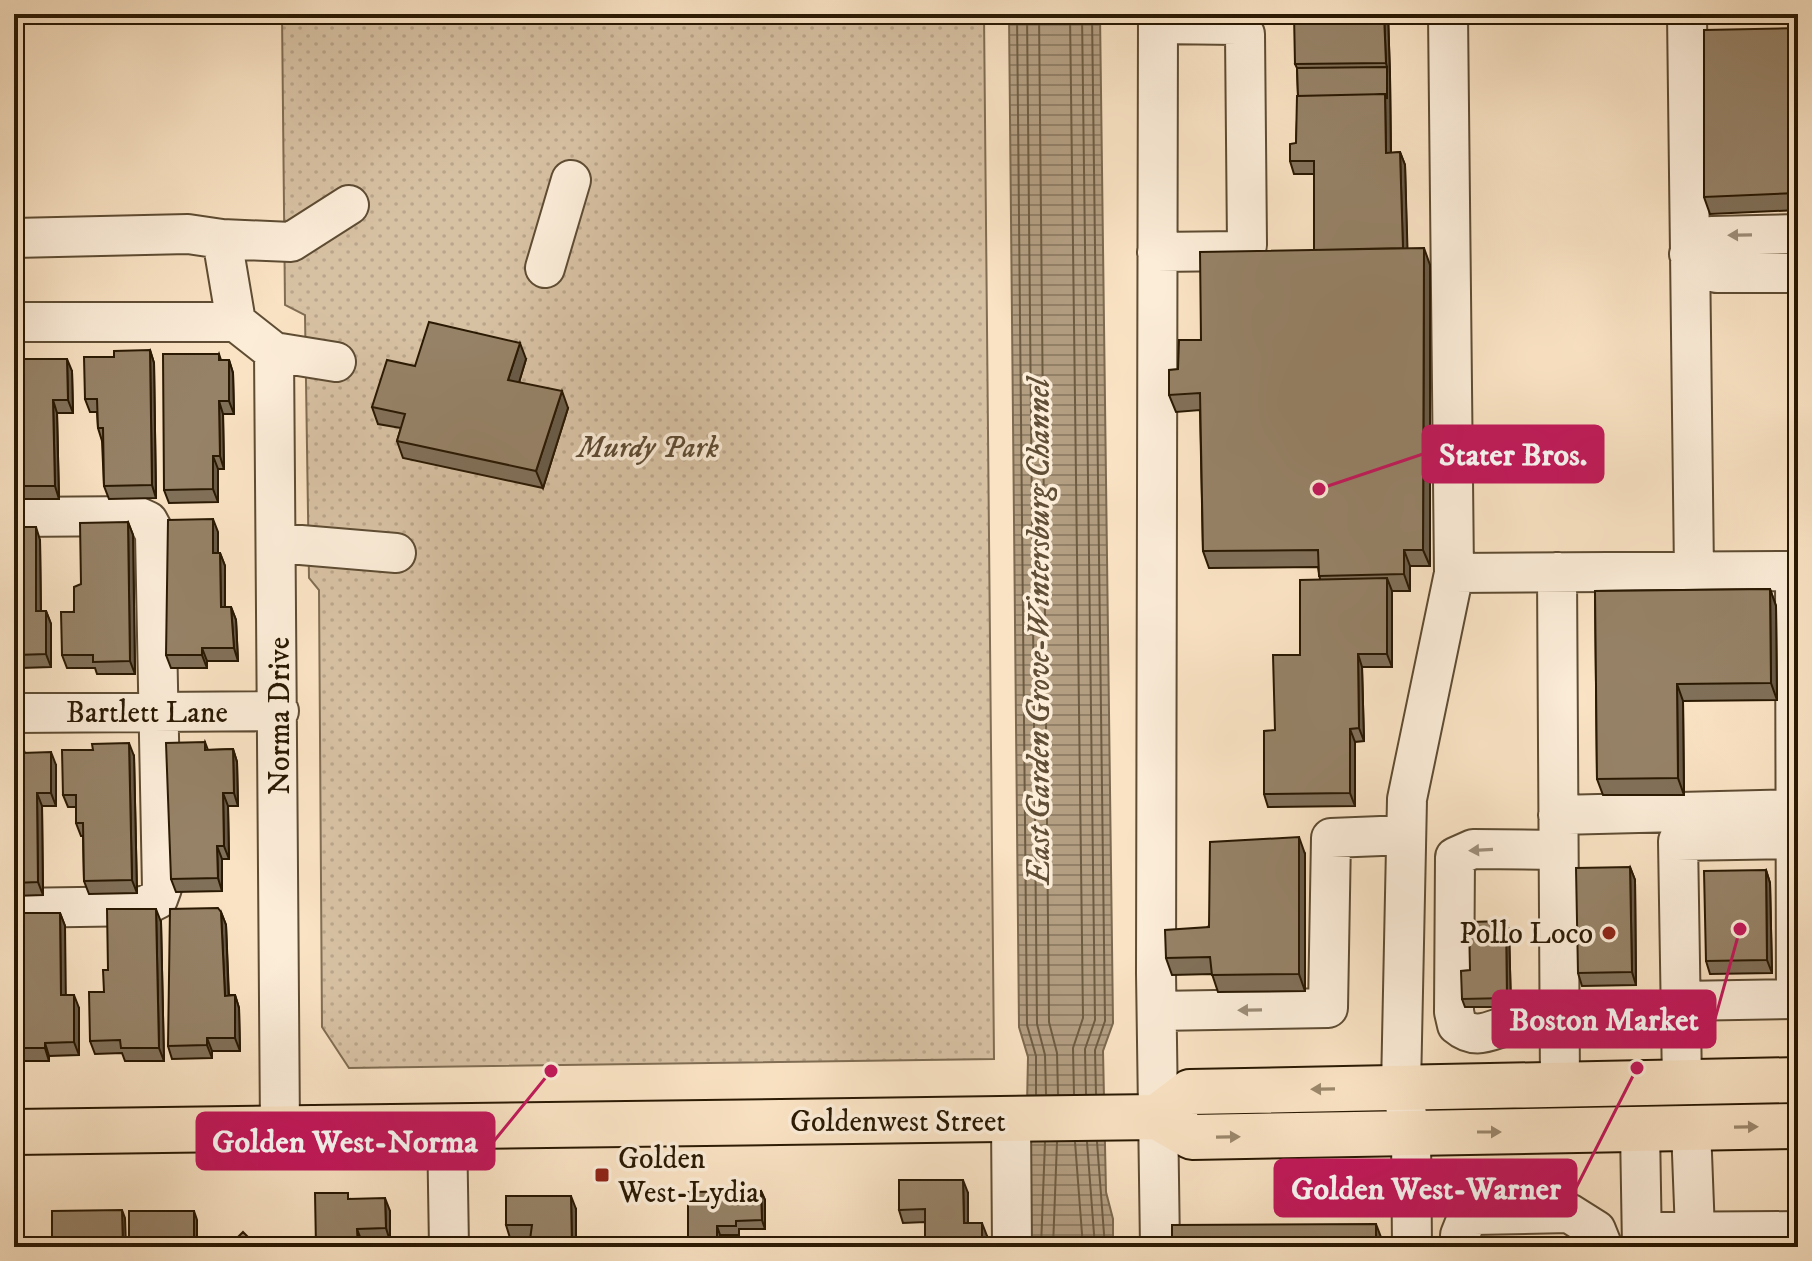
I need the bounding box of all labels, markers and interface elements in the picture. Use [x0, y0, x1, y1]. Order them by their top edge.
one-way arrow [1727, 229, 1752, 242]
water label: East Garden Grove-Wintersburg Channel [1020, 374, 1060, 886]
callout: Stater Bros. [1423, 426, 1603, 482]
park label: Murdy Park [575, 430, 719, 467]
text: Stater Bros. [1439, 436, 1587, 476]
street label: Norma Drive [262, 637, 299, 795]
street label: Bartlett Lane [66, 695, 228, 732]
one-way arrow [1467, 843, 1493, 856]
place label: Pollo Loco [1459, 916, 1593, 953]
marker: Pollo Loco [1600, 924, 1618, 942]
callout: Boston Market [1493, 991, 1715, 1047]
text: Boston Market [1509, 1001, 1700, 1041]
one-way arrow [1237, 1003, 1262, 1016]
one-way arrow [1310, 1083, 1335, 1095]
street label: Goldenwest Street [790, 1104, 1006, 1141]
callout: Golden West-Norma [197, 1113, 494, 1169]
one-way arrow [1734, 1120, 1759, 1133]
text: Golden West-Norma [212, 1123, 478, 1163]
one-way arrow [1477, 1126, 1502, 1138]
one-way arrow [1216, 1130, 1241, 1143]
place label: Golden West-Lydia [617, 1141, 759, 1212]
callout: Golden West-Warner [1275, 1160, 1576, 1216]
marker: Golden West-Lydia [593, 1166, 611, 1184]
text: Golden West-Warner [1291, 1170, 1562, 1210]

